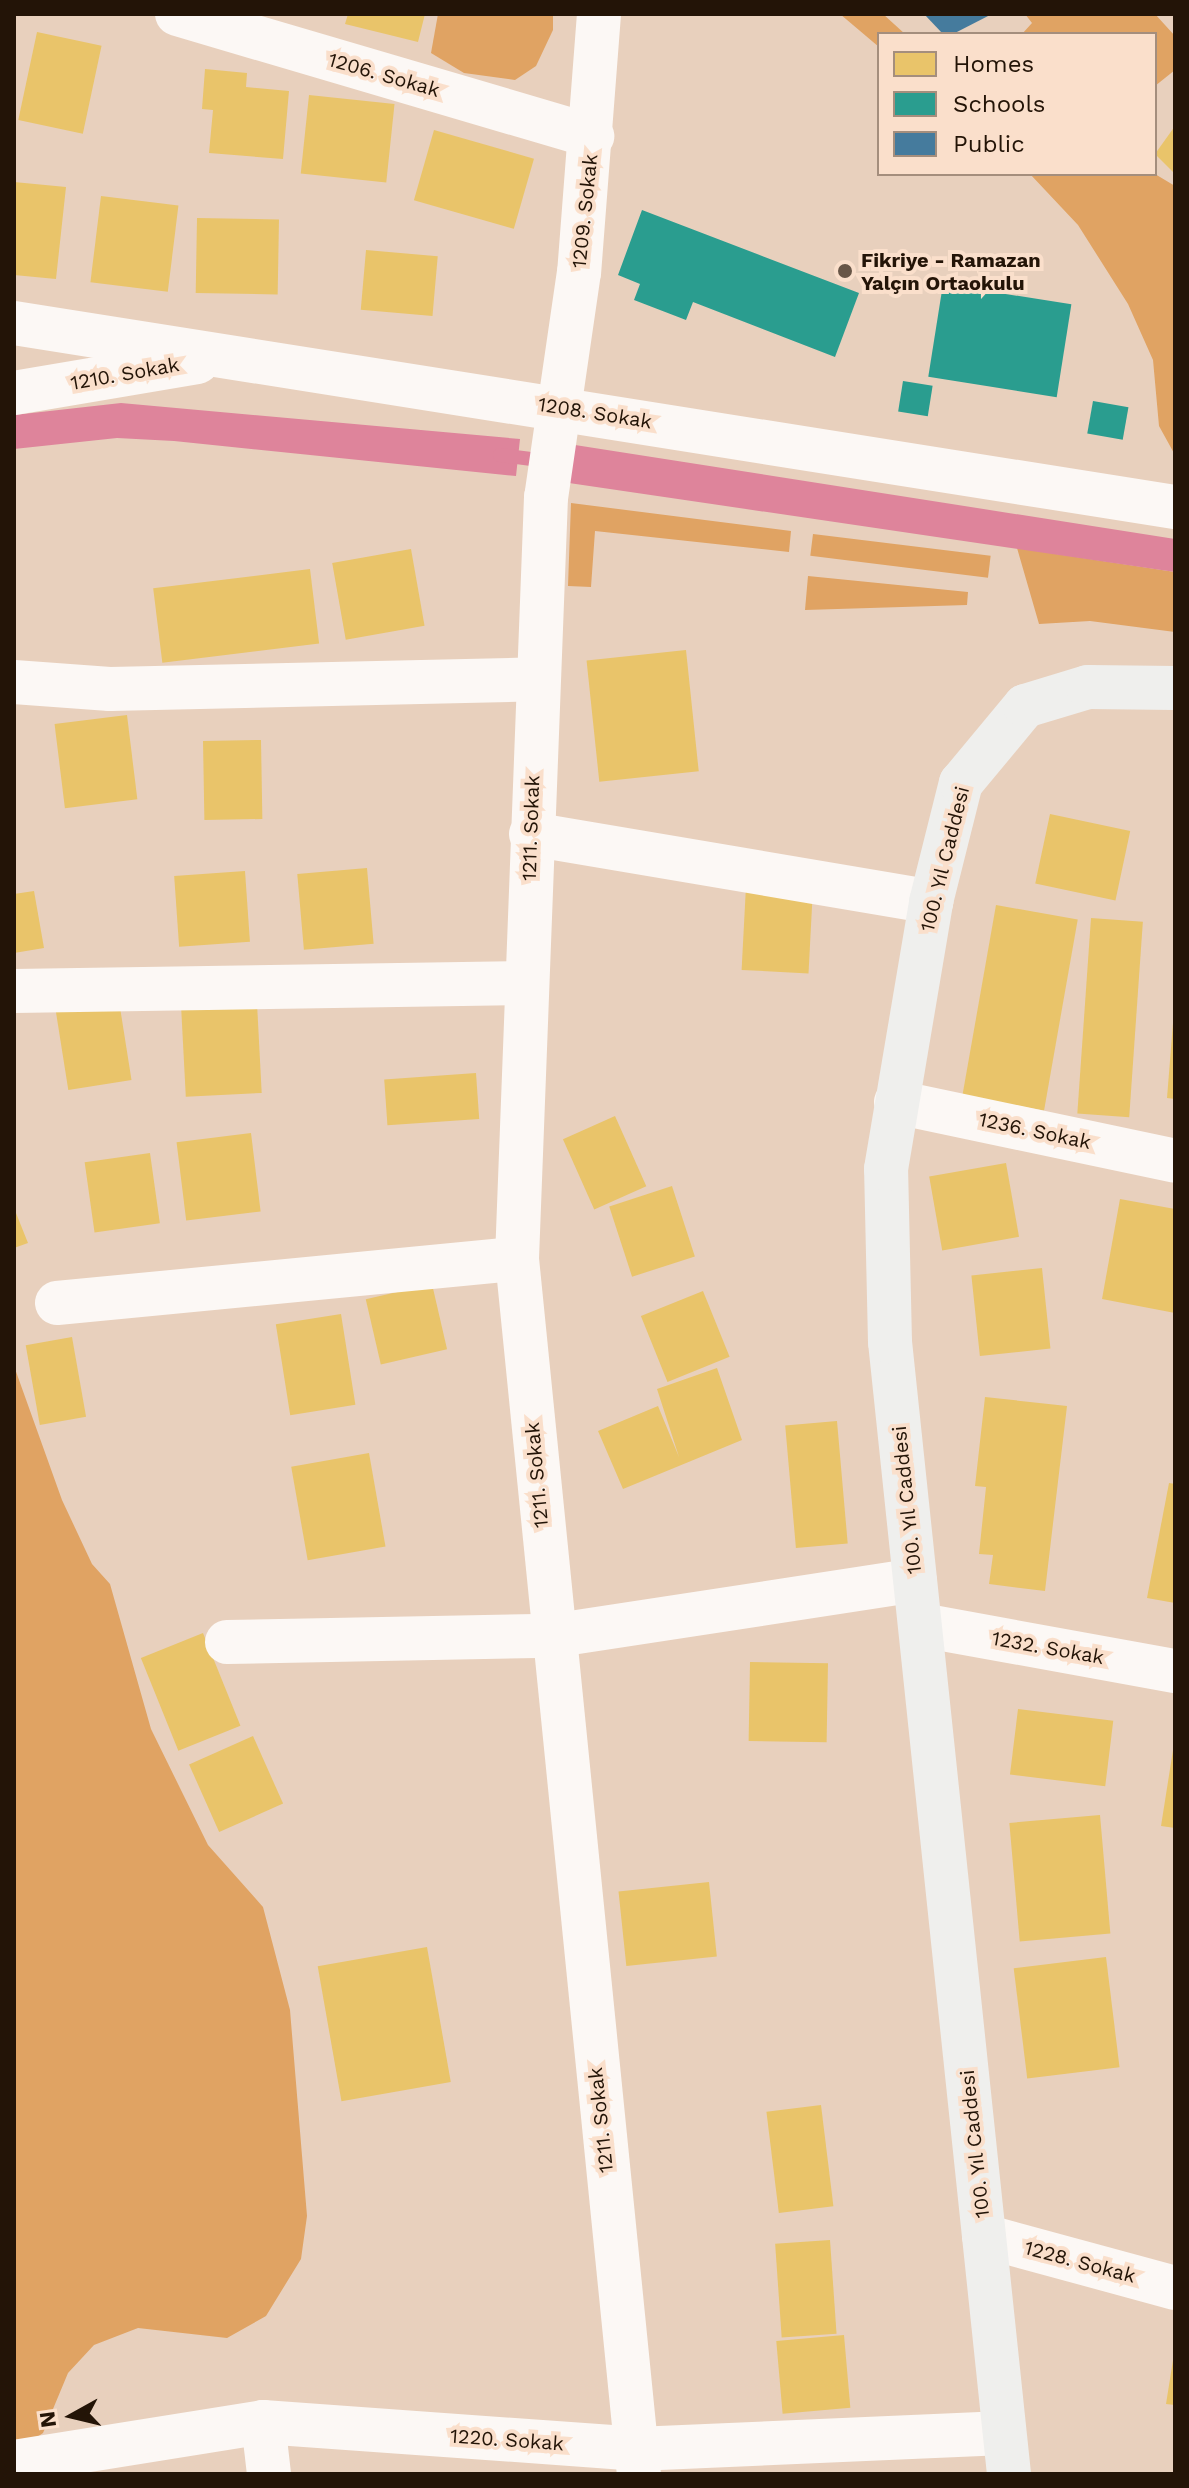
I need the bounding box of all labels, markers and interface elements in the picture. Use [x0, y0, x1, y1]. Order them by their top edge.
legend [877, 32, 1157, 176]
street label: 1206. Sokak [326, 48, 442, 102]
text: Homes [953, 50, 1034, 78]
text: Schools [953, 90, 1045, 118]
text: Public [953, 130, 1025, 158]
street label: 1209. Sokak [567, 153, 603, 269]
place label: Fikriye - Ramazan Yalçın Ortaokulu [861, 248, 1041, 295]
marker: Fikriye - Ramazan Yalçın Ortaokulu [836, 262, 854, 280]
street label: 1210. Sokak [69, 353, 181, 395]
street label: 1208. Sokak [536, 392, 654, 434]
street label: 1211. Sokak [517, 775, 545, 881]
street label: 100. Yıl Caddesi [915, 783, 975, 935]
street label: 1236. Sokak [977, 1107, 1093, 1155]
street label: 1211. Sokak [520, 1421, 554, 1529]
street label: 100. Yıl Caddesi [887, 1424, 927, 1576]
street label: 1232. Sokak [990, 1626, 1106, 1670]
street label: 1211. Sokak [584, 2066, 618, 2174]
street label: 100. Yıl Caddesi [955, 2068, 995, 2220]
street label: 1228. Sokak [1022, 2236, 1138, 2288]
north arrow [32, 2376, 112, 2456]
text: N [34, 2410, 61, 2429]
street label: 1220. Sokak [449, 2424, 565, 2456]

